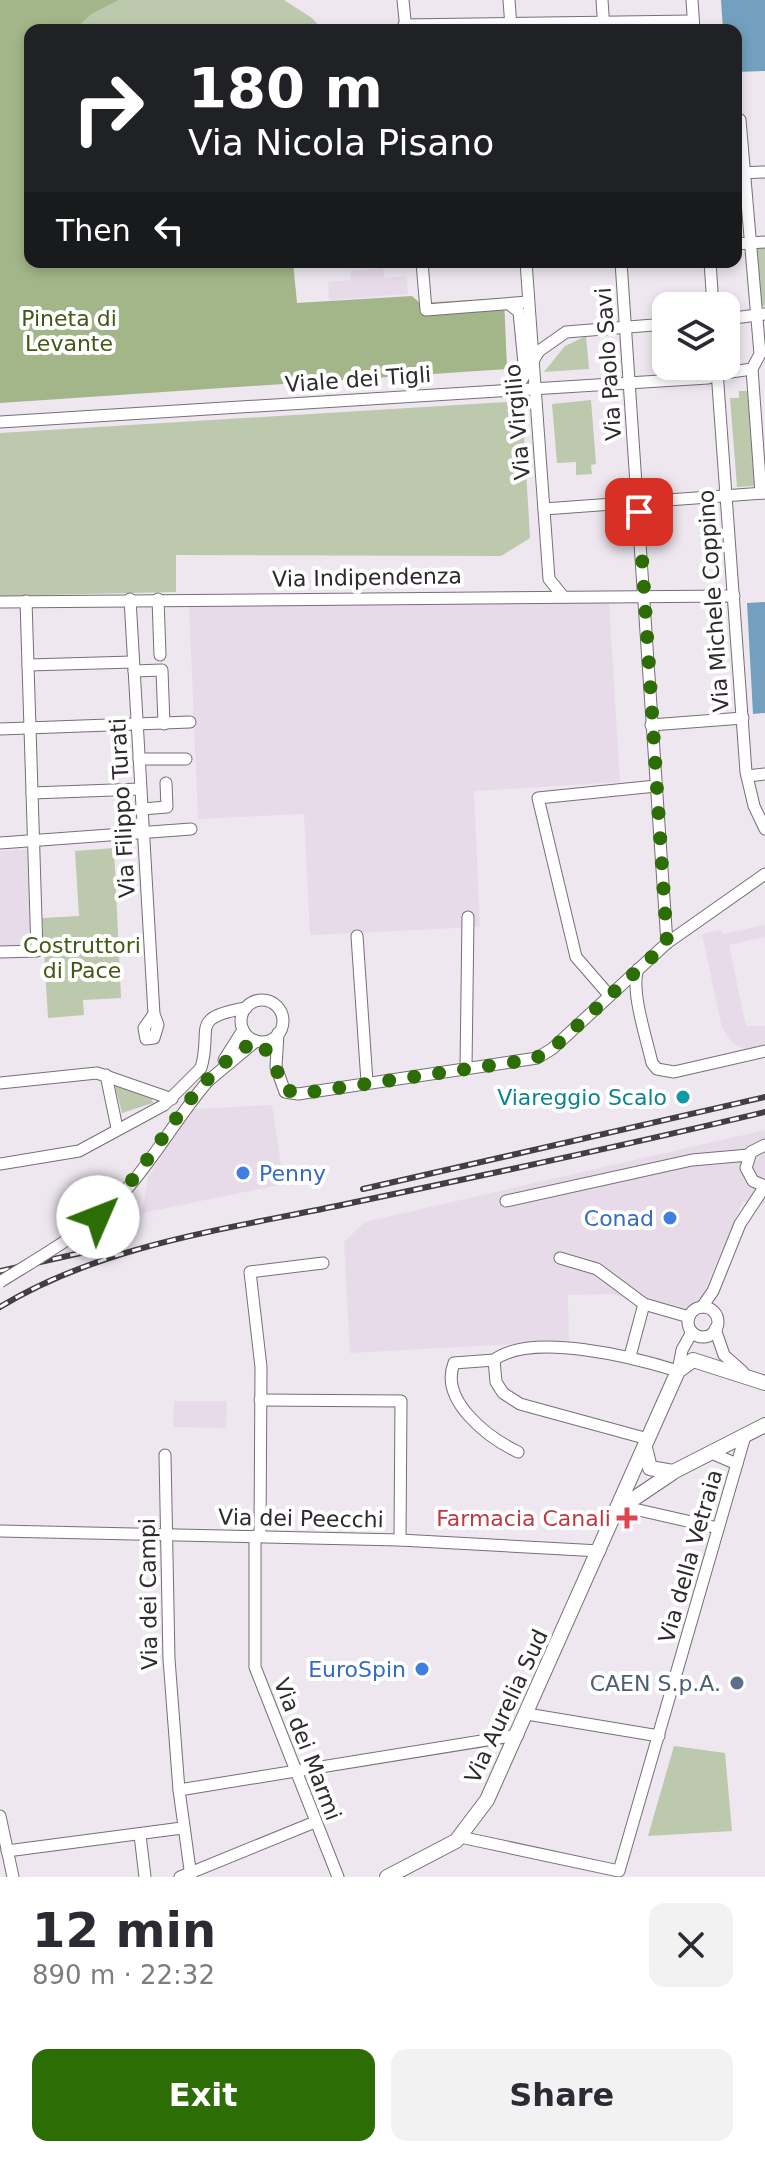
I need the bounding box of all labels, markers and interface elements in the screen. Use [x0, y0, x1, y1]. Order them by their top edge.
text: 180 m [188, 55, 383, 120]
icon: right [56, 56, 160, 160]
text: Via Nicola Pisano [188, 122, 494, 163]
icon: left [147, 208, 191, 252]
text: Then [56, 213, 131, 248]
street label: Via Paolo Savi [591, 287, 626, 441]
map controls [652, 292, 740, 380]
button: layers [652, 292, 740, 380]
park label: Pineta di Levante [21, 306, 117, 356]
street label: Viale dei Tigli [284, 362, 432, 397]
street label: Via Virgilio [500, 363, 535, 481]
pin [605, 478, 673, 546]
street label: Via Michele Coppino [693, 489, 734, 713]
icon: arrive [617, 490, 661, 534]
street label: Via Indipendenza [272, 563, 462, 592]
street label: Via Filippo Turati [105, 717, 140, 899]
park label: Costruttori di Pace [23, 933, 141, 983]
place label: Viareggio Scalo [497, 1085, 667, 1110]
marker: Viareggio Scalo [674, 1088, 692, 1106]
place label: Penny [259, 1161, 326, 1186]
marker: Penny [234, 1164, 252, 1182]
position arrow [56, 1175, 140, 1259]
place label: Conad [584, 1206, 654, 1231]
marker: Conad [661, 1209, 679, 1227]
street label: Via della Vetraia [654, 1467, 727, 1646]
street label: Via dei Peecchi [218, 1505, 384, 1532]
place label: Farmacia Canali [436, 1506, 611, 1531]
marker: Farmacia Canali [618, 1509, 636, 1527]
street label: Via dei Campi [135, 1518, 162, 1670]
street label: Via Aurelia Sud [460, 1625, 553, 1787]
place label: EuroSpin [308, 1657, 406, 1682]
marker: EuroSpin [413, 1660, 431, 1678]
place label: CAEN S.p.A. [590, 1671, 721, 1696]
street label: Via dei Marmi [269, 1674, 346, 1824]
marker: CAEN S.p.A. [728, 1674, 746, 1692]
text: 12 min [32, 1902, 216, 1958]
button: close [649, 1903, 733, 1987]
text: 890 m · 22:32 [32, 1960, 215, 1990]
button: Exit [32, 2049, 375, 2141]
button: Share [391, 2049, 733, 2141]

